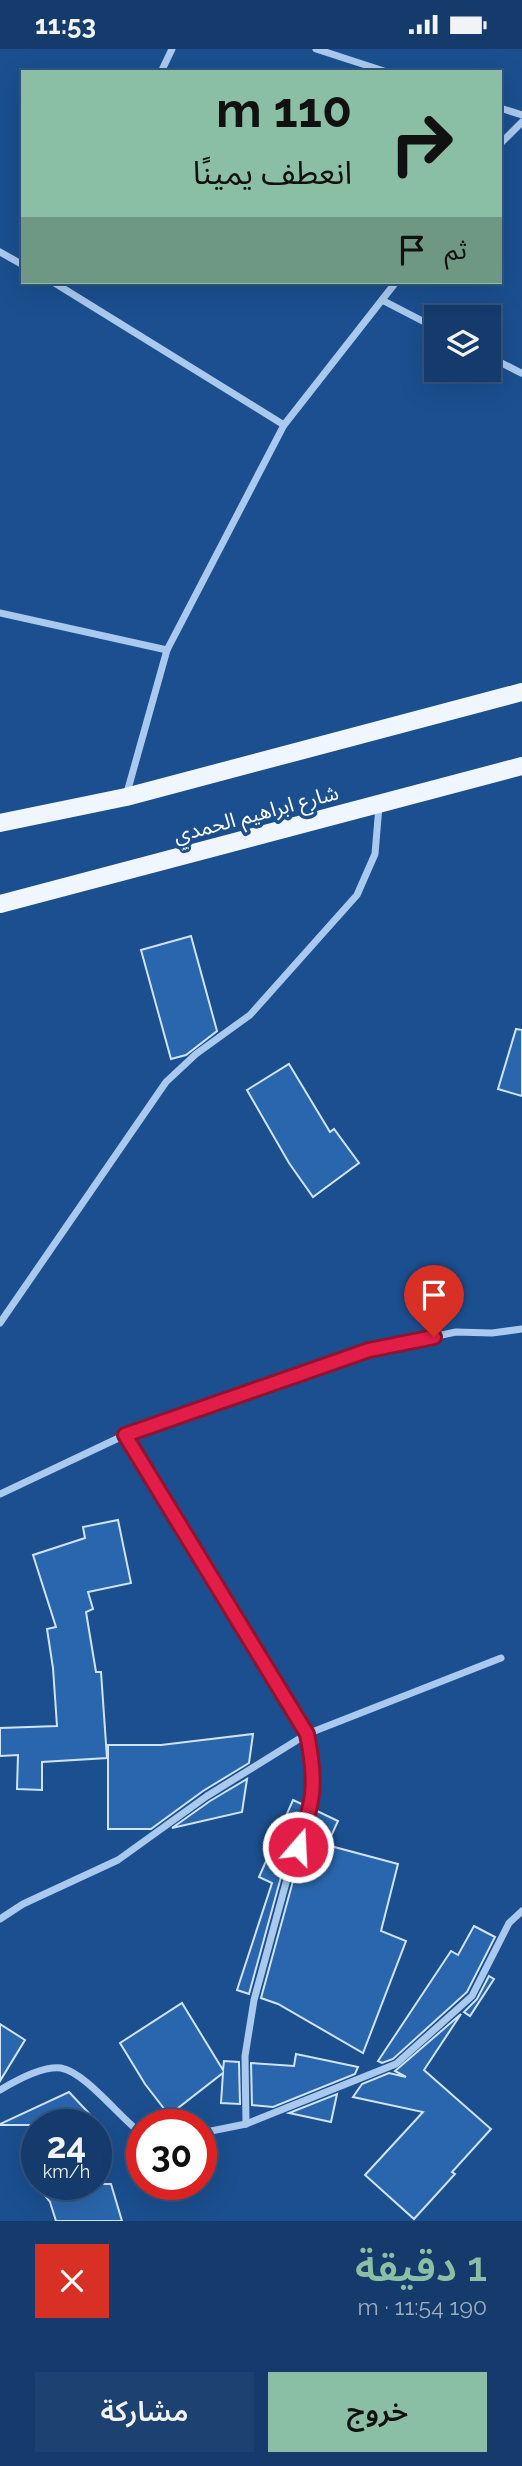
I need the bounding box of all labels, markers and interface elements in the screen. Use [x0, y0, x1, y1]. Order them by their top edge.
text: 11:53 [35, 10, 96, 40]
text: 110 m [216, 81, 352, 138]
icon: right [376, 98, 467, 189]
text: انعطف يمينًا [193, 154, 352, 191]
icon: arrive [393, 231, 431, 269]
text: ثم [445, 235, 467, 265]
map controls [424, 305, 501, 382]
button: layers [424, 305, 501, 382]
street label: شارع ابراهيم الحمدي [171, 779, 342, 851]
pin [404, 1265, 464, 1337]
icon: arrive [415, 1276, 453, 1314]
position arrow [261, 1810, 335, 1884]
speed limit sign: 30 [126, 2109, 217, 2200]
text: 24 [47, 2125, 86, 2166]
text: km/h [43, 2161, 90, 2182]
text: 1 دقيقة [355, 2242, 487, 2291]
button: close [35, 2244, 109, 2318]
text: 190 m · 11:54 [357, 2293, 487, 2320]
button: مشاركة [35, 2372, 254, 2452]
button: خروج [268, 2372, 487, 2452]

